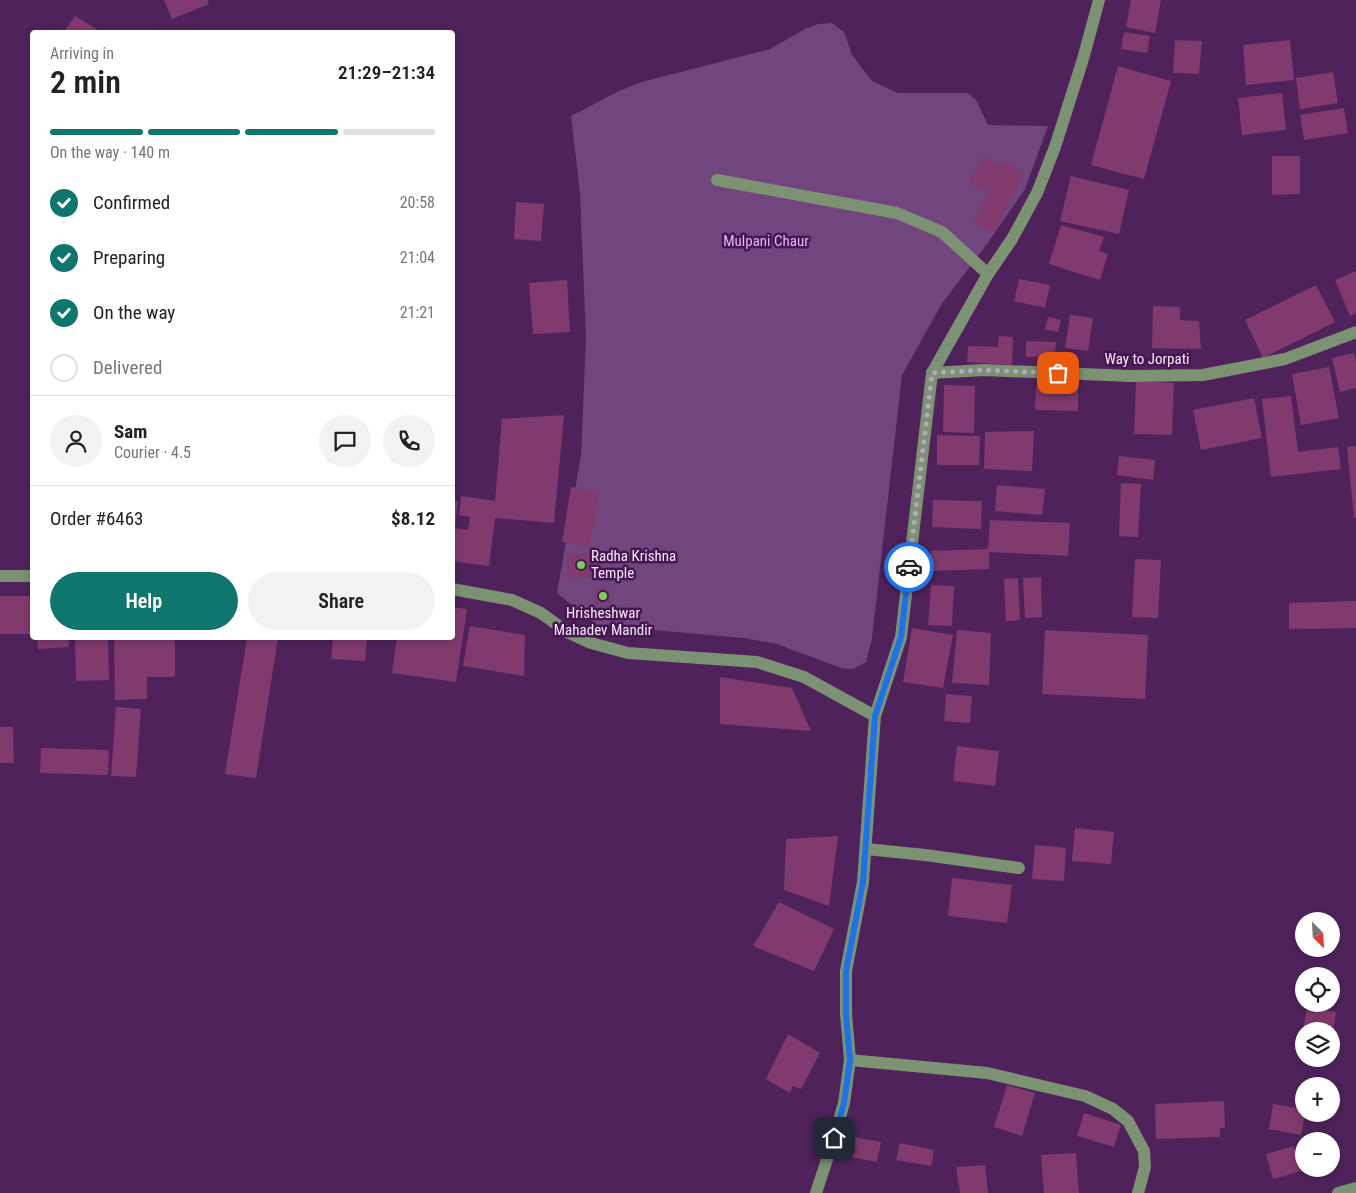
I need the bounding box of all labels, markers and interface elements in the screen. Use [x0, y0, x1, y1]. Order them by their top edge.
text: Arriving in [50, 44, 114, 63]
text: 21:29–21:34 [338, 61, 435, 84]
text: 2 min [50, 63, 121, 101]
text: On the way · 140 m [50, 143, 170, 162]
icon: check [50, 189, 78, 217]
text: Confirmed [93, 191, 170, 214]
text: 20:58 [400, 193, 435, 212]
park label: Mulpani Chaur [723, 232, 809, 250]
icon: check [50, 244, 78, 272]
text: Preparing [93, 246, 165, 269]
text: 21:04 [400, 248, 435, 267]
icon: check [50, 299, 78, 327]
text: On the way [93, 301, 175, 324]
text: 21:21 [400, 303, 435, 322]
street label: Way to Jorpati [1104, 350, 1190, 368]
pin [1037, 352, 1079, 394]
text: Delivered [93, 356, 162, 379]
icon: bag [1044, 359, 1072, 387]
button: person [50, 415, 102, 467]
button: chat [319, 415, 371, 467]
button: phone [383, 415, 435, 467]
text: Sam [114, 420, 147, 443]
text: Courier · 4.5 [114, 443, 191, 462]
text: Order #6463 [50, 507, 143, 530]
text: $8.12 [391, 507, 435, 530]
courier [884, 542, 934, 592]
place label: Radha Krishna Temple [591, 547, 676, 582]
icon: car [895, 553, 923, 581]
marker: Radha Krishna Temple [575, 559, 587, 571]
button: Help [50, 572, 238, 630]
button: Share [248, 572, 435, 630]
marker: Hrisheshwar Mahadev Mandir [597, 590, 609, 602]
place label: Hrisheshwar Mahadev Mandir [554, 604, 653, 639]
north arrow [1295, 912, 1340, 958]
map controls [1295, 912, 1340, 1177]
button: locate [1295, 967, 1340, 1012]
button: layers [1295, 1022, 1340, 1067]
button: + [1295, 1077, 1340, 1122]
pin [813, 1117, 855, 1159]
icon: home [820, 1124, 848, 1152]
button: − [1295, 1132, 1340, 1177]

